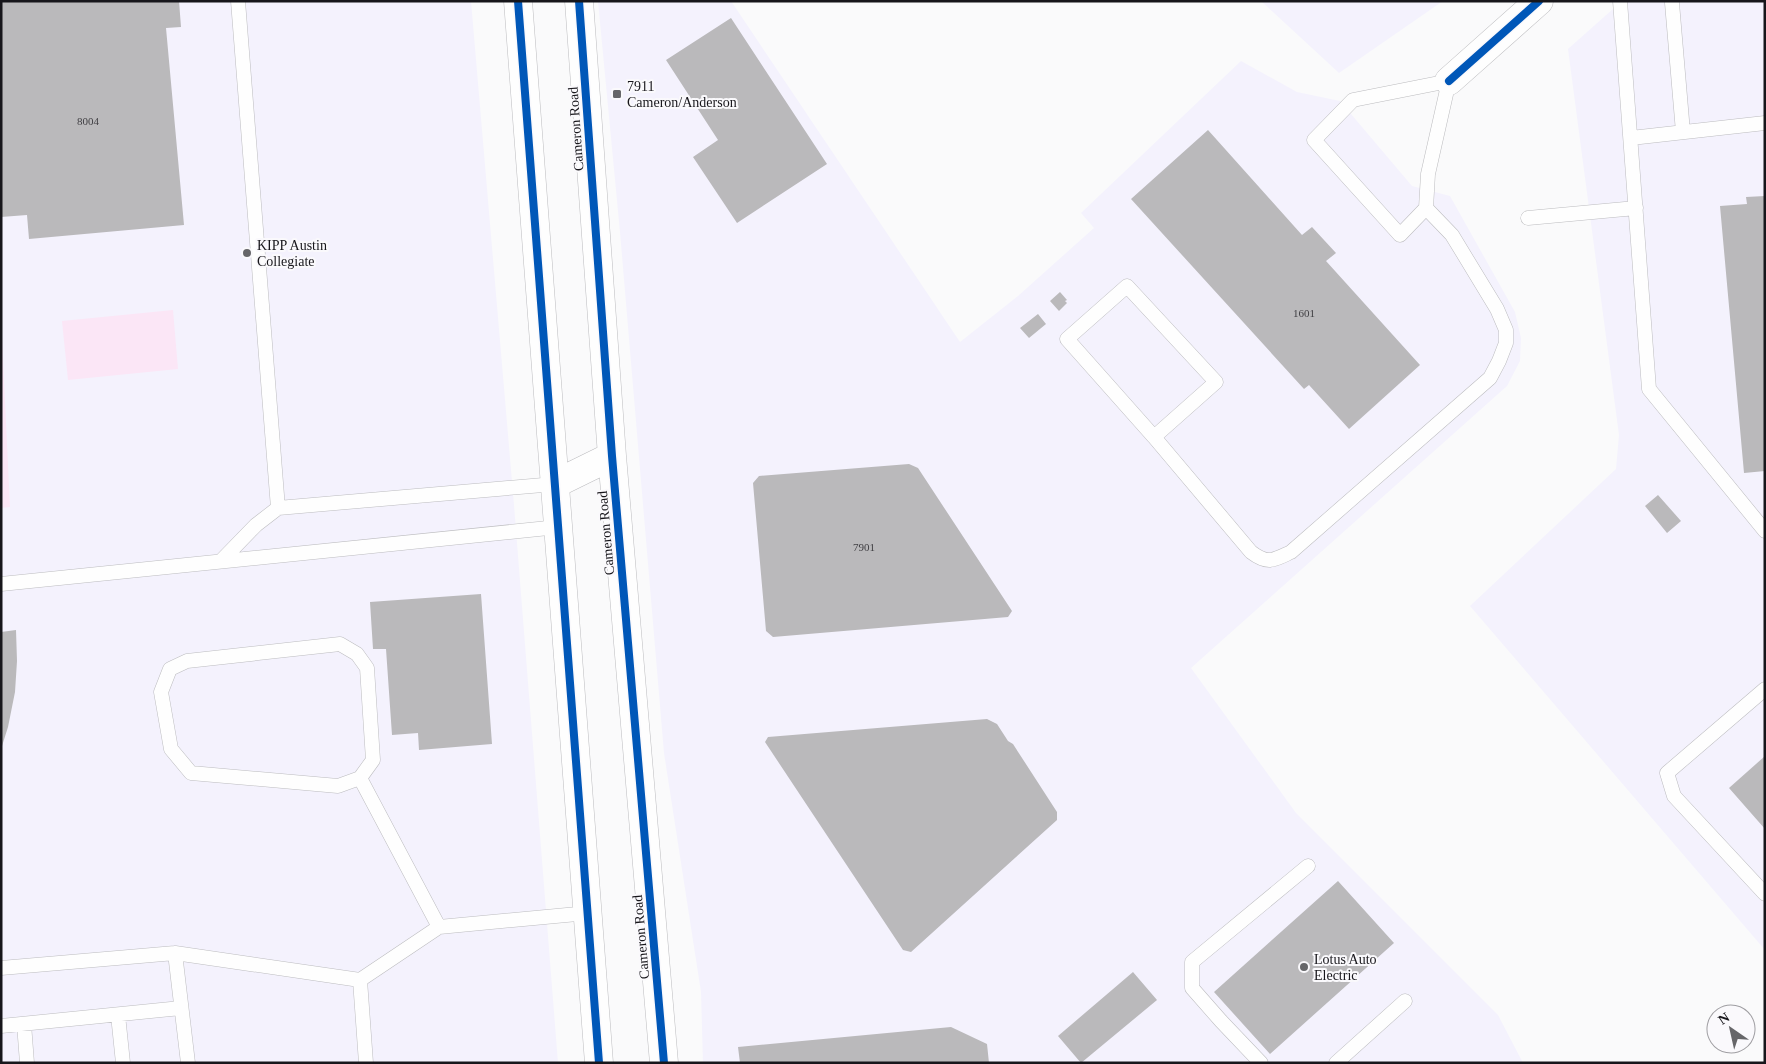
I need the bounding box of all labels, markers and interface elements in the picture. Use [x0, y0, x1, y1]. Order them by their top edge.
place label: 7911 Cameron/Anderson [627, 79, 737, 110]
street label: Cameron Road [566, 86, 586, 172]
marker: 7911 Cameron/Anderson [611, 88, 623, 100]
house number: 8004 [77, 115, 100, 127]
place label: KIPP Austin Collegiate [257, 238, 327, 269]
marker: KIPP Austin Collegiate [241, 247, 253, 259]
house number: 1601 [1293, 307, 1315, 319]
street label: Cameron Road [595, 490, 617, 576]
house number: 7901 [853, 541, 875, 553]
street label: Cameron Road [630, 894, 652, 980]
place label: Lotus Auto Electric [1314, 952, 1377, 983]
marker: Lotus Auto Electric [1298, 961, 1310, 973]
north arrow [1706, 1004, 1756, 1054]
text: N [1716, 1010, 1732, 1028]

